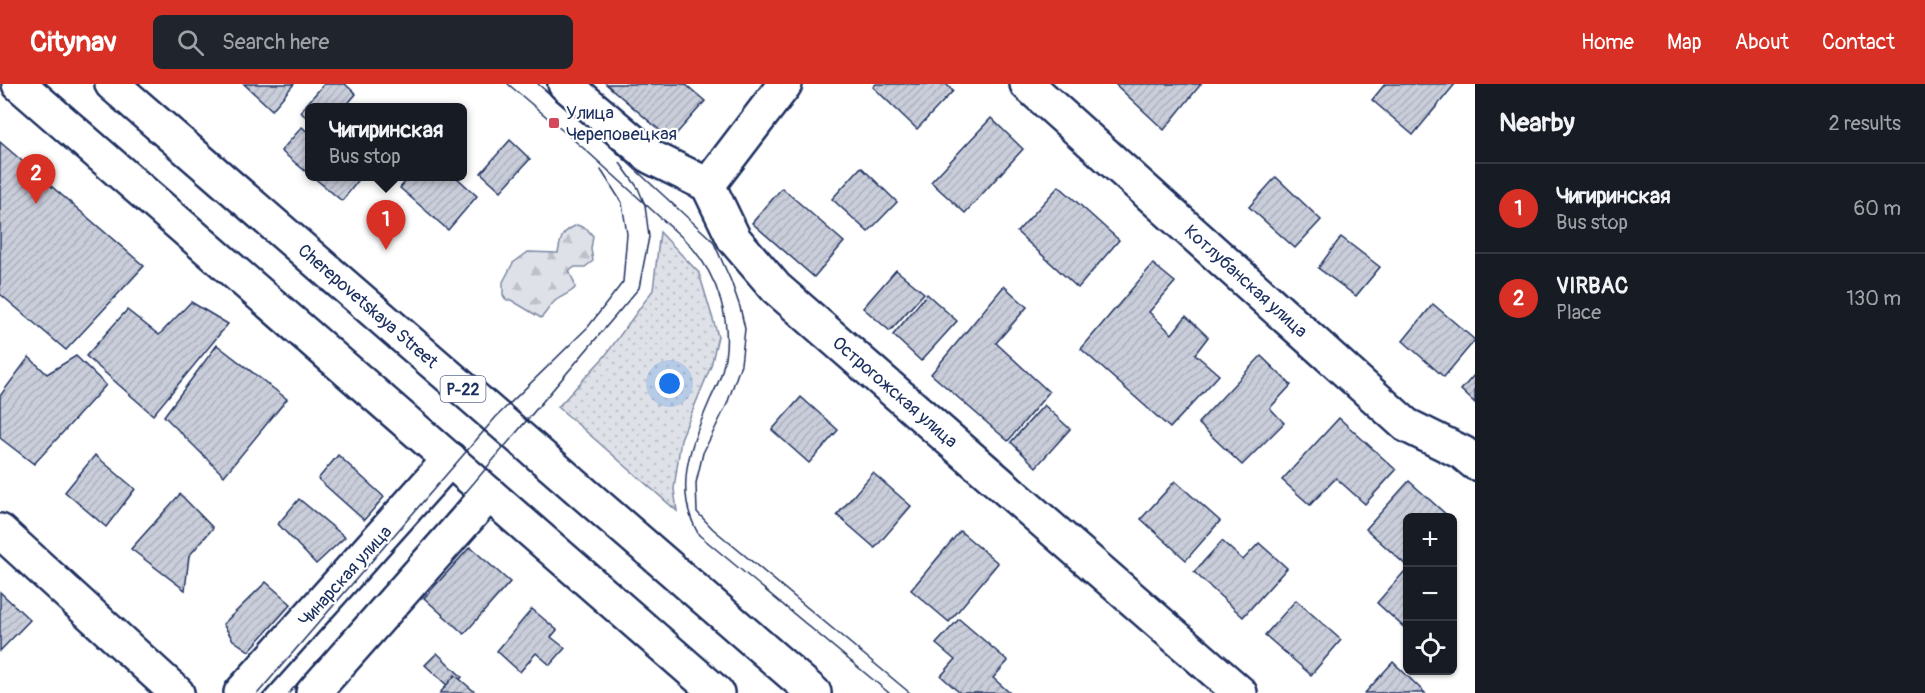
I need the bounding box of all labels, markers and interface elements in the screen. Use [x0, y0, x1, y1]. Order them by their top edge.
search box [153, 15, 573, 69]
text: Citynav [30, 25, 117, 60]
icon: search [174, 26, 207, 59]
text: Search here [222, 28, 329, 56]
text: Home [1581, 29, 1634, 56]
text: Map [1667, 29, 1702, 56]
text: About [1735, 29, 1789, 56]
text: Contact [1822, 29, 1895, 56]
place label: Улица Череповецкая [566, 102, 677, 146]
popup [305, 103, 467, 181]
text: Nearby [1499, 107, 1575, 139]
text: 2 results [1829, 111, 1901, 136]
text: Чигиринская [329, 116, 443, 144]
marker: Улица Череповецкая [547, 116, 561, 130]
text: Bus stop [329, 144, 401, 169]
pin: 2 [16, 154, 56, 204]
text: Чигиринская [1556, 182, 1671, 210]
text: 1 [1515, 196, 1522, 221]
text: 60 m [1854, 196, 1901, 221]
pin: 1 [366, 200, 406, 250]
text: Bus stop [1556, 210, 1628, 235]
street label: Котлубанская улица [1179, 220, 1312, 343]
street label: Cherepovetskaya Street [293, 239, 443, 374]
text: VIRBAC [1556, 272, 1628, 300]
text: 2 [1513, 286, 1524, 311]
text: 130 m [1846, 286, 1901, 311]
text: Place [1556, 300, 1601, 325]
street label: Острогожская улица [827, 332, 962, 453]
your location [655, 369, 684, 398]
road number: Р-22 [440, 376, 486, 402]
map controls [1403, 513, 1457, 675]
button: + [1403, 513, 1457, 567]
street label: Чинарская улица [294, 521, 397, 632]
button: − [1403, 567, 1457, 621]
button: locate [1403, 621, 1457, 675]

